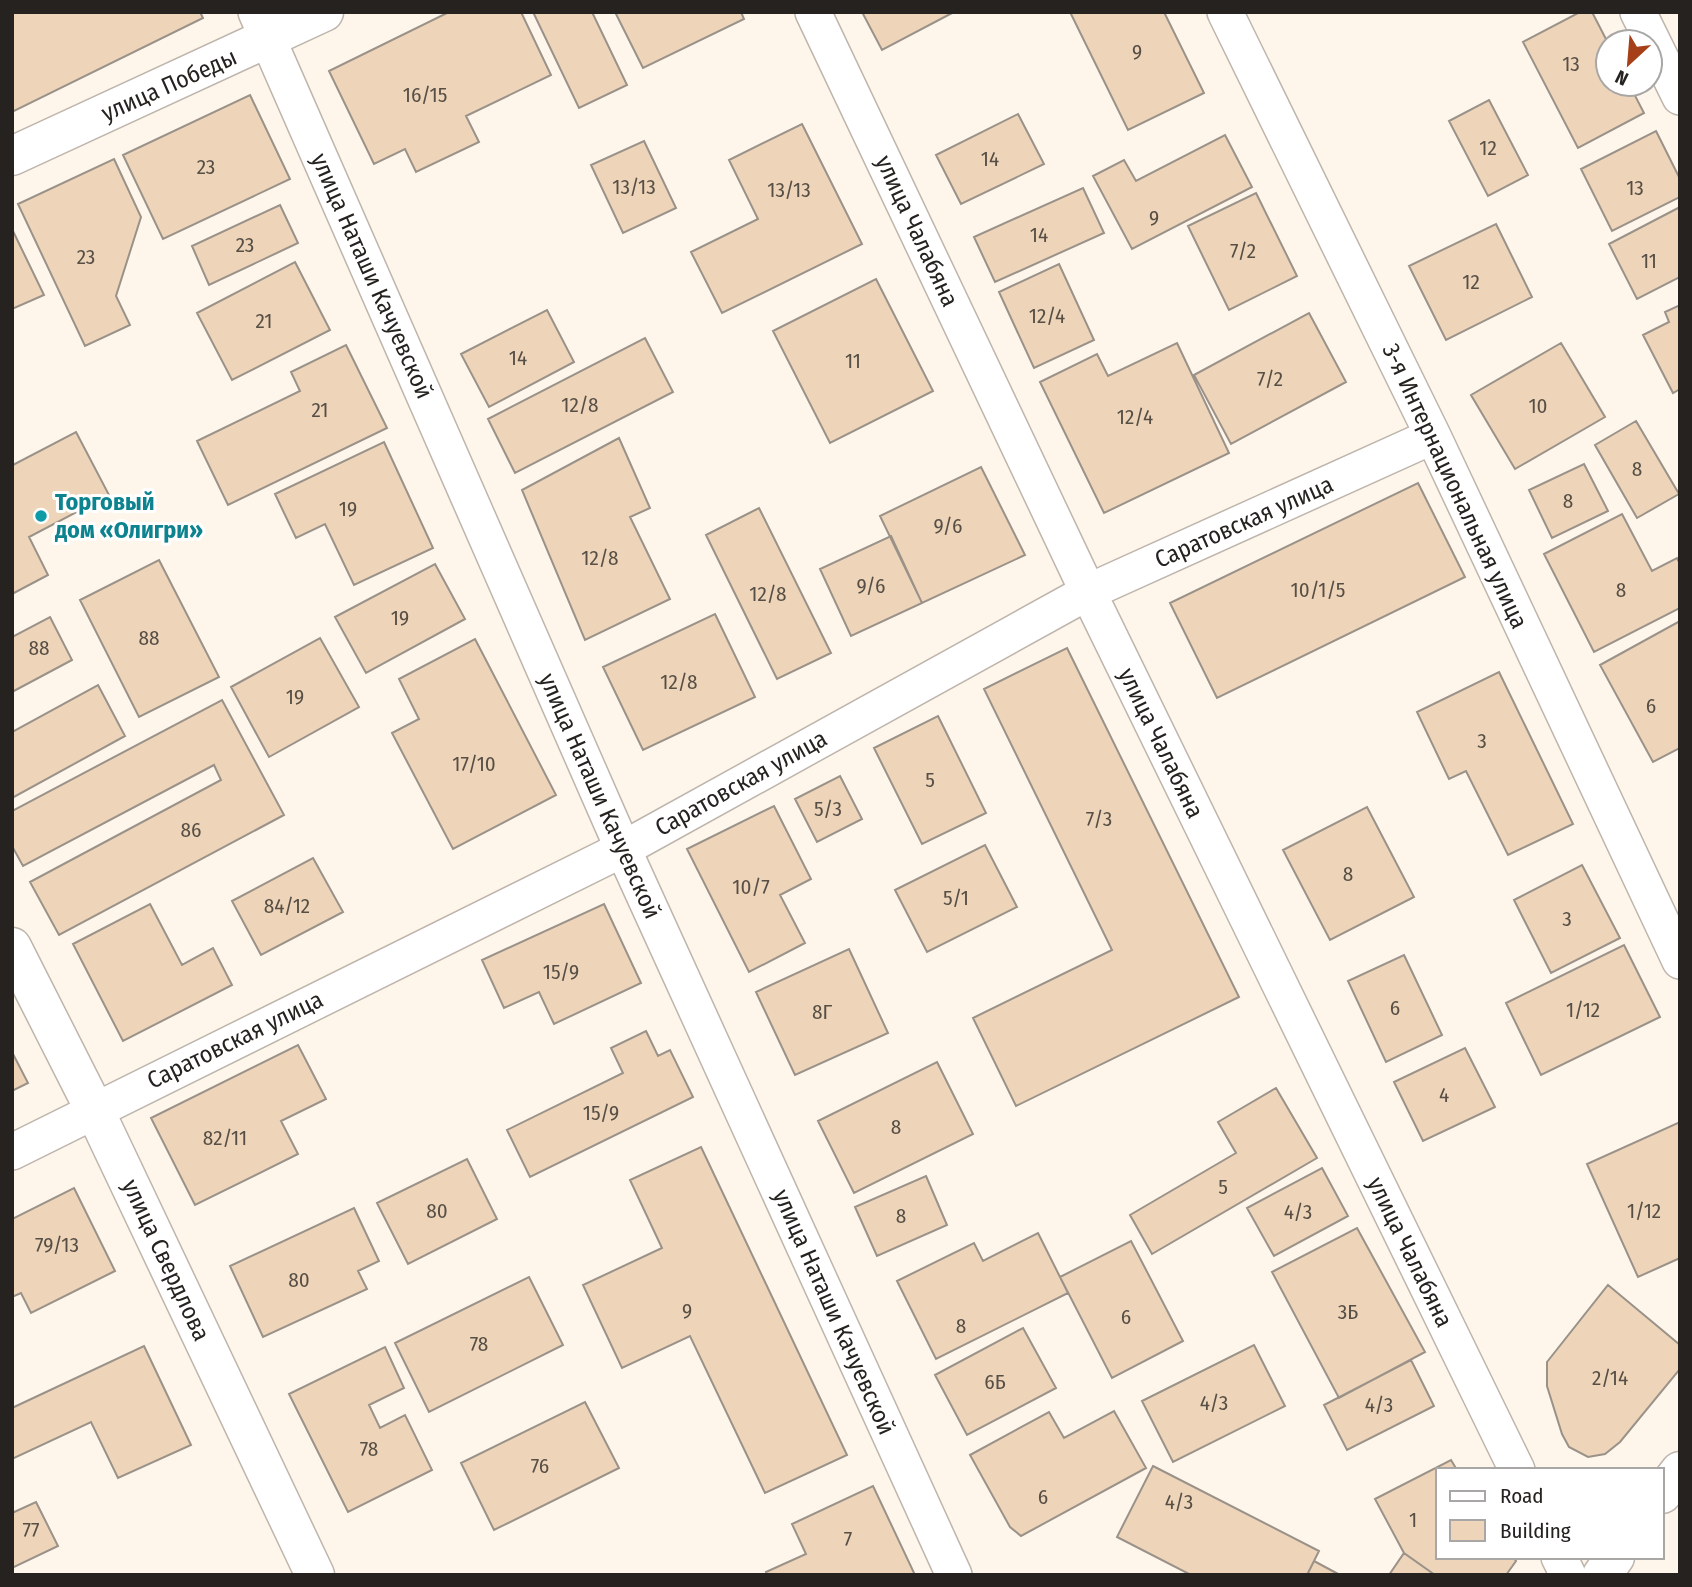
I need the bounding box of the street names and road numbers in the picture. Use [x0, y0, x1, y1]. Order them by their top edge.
street label: улица Победы [97, 43, 241, 127]
street label: улица Наташи Качуевской [305, 149, 439, 403]
street label: улица Чалабяна [870, 151, 964, 311]
street label: 3-я Интернациональная улица [1377, 339, 1533, 633]
street label: Саратовская улица [1151, 470, 1337, 574]
street label: улица Чалабяна [1113, 663, 1209, 823]
street label: улица Наташи Качуевской [533, 669, 667, 923]
street label: Саратовская улица [650, 724, 832, 842]
street label: Саратовская улица [143, 985, 327, 1095]
street label: улица Чалабяна [1362, 1172, 1458, 1332]
street label: улица Свердлова [116, 1175, 216, 1345]
street label: улица Наташи Качуевской [767, 1185, 901, 1439]

